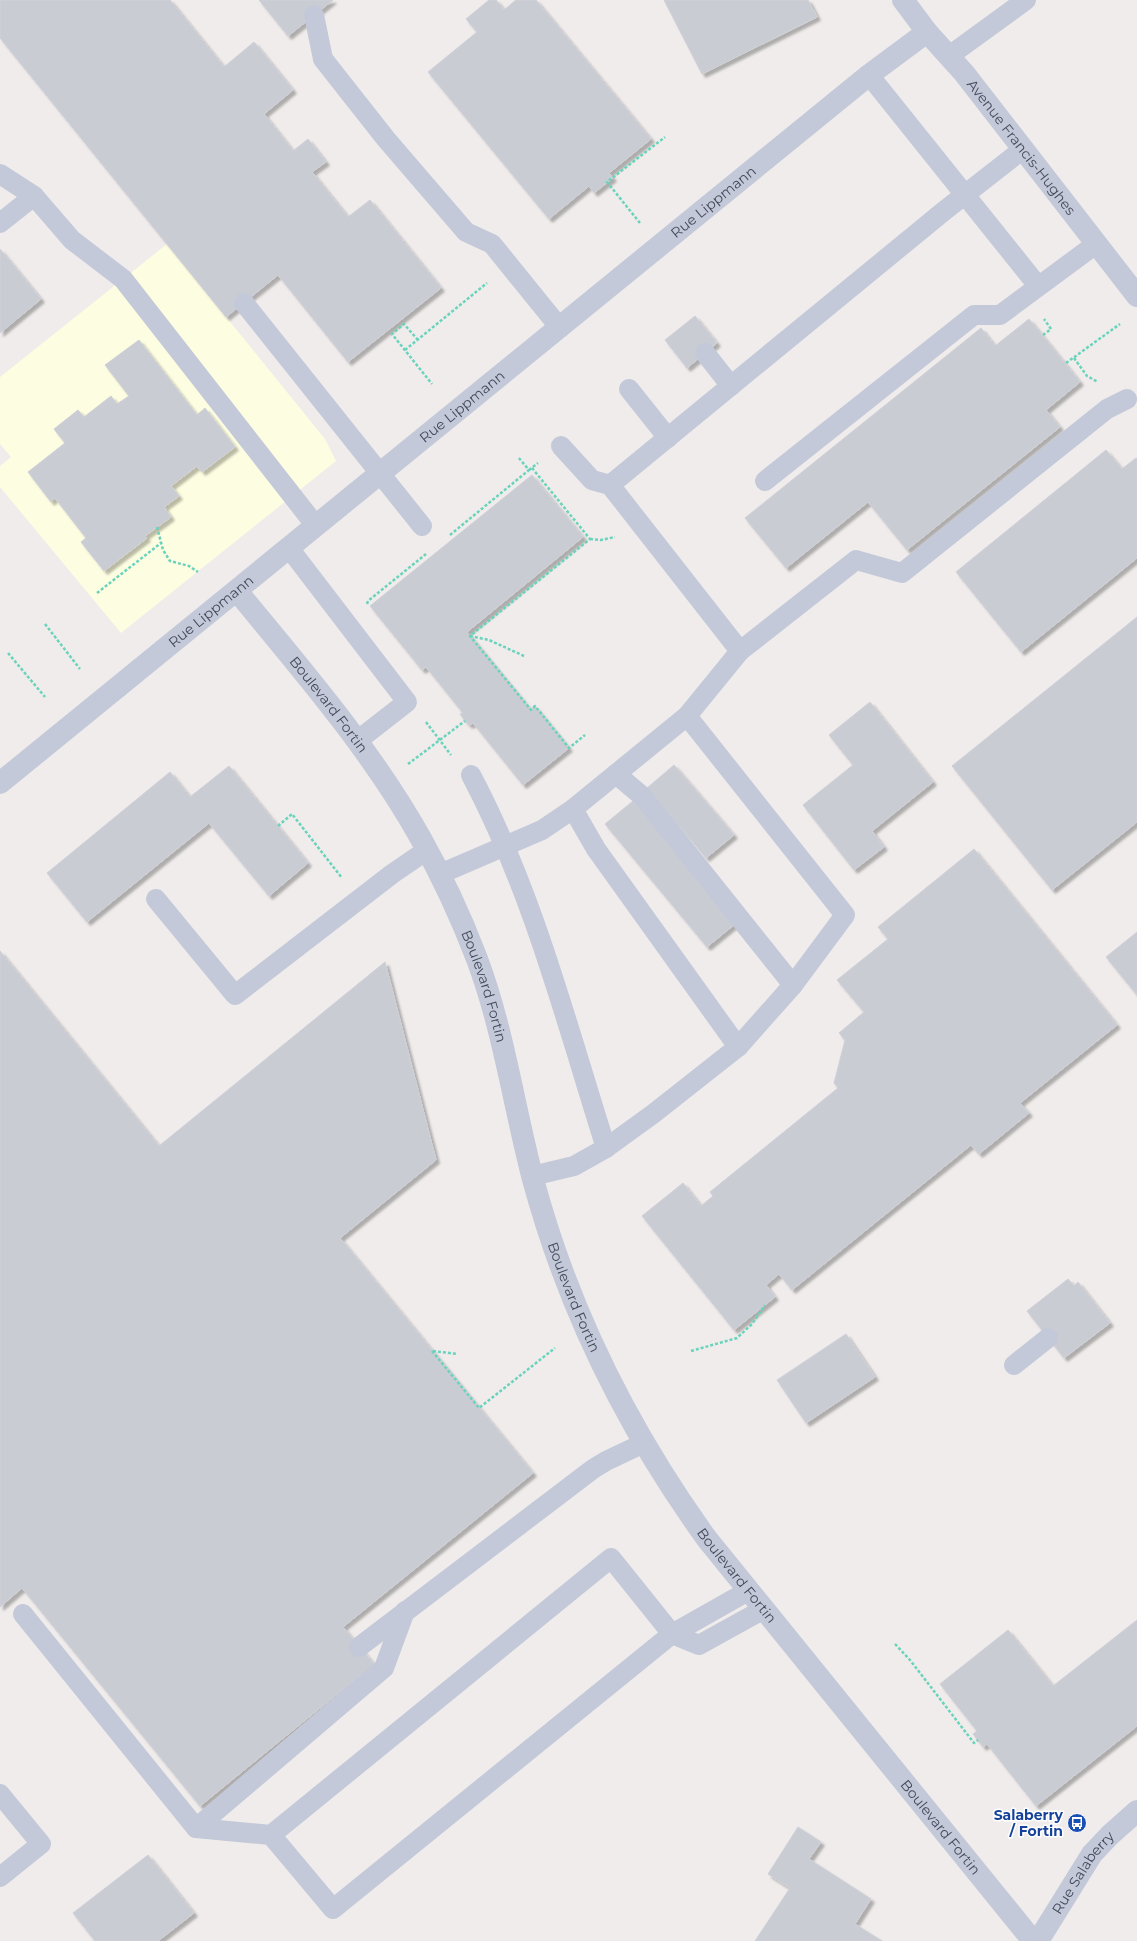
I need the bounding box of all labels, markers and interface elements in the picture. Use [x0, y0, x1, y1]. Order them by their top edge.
street label: Avenue Francis-Hughes [963, 76, 1080, 219]
street label: Rue Lippmann [667, 162, 760, 242]
street label: Rue Lippmann [416, 366, 508, 447]
street label: Rue Lippmann [165, 571, 257, 651]
street label: Boulevard Fortin [286, 653, 372, 756]
street label: Boulevard Fortin [457, 927, 510, 1044]
street label: Boulevard Fortin [544, 1240, 604, 1355]
street label: Boulevard Fortin [693, 1524, 781, 1627]
street label: Boulevard Fortin [897, 1776, 985, 1878]
place label: Salaberry / Fortin [994, 1806, 1064, 1840]
bus stop icon: Salaberry / Fortin [1066, 1812, 1088, 1834]
street label: Rue Salaberry [1048, 1827, 1118, 1917]

